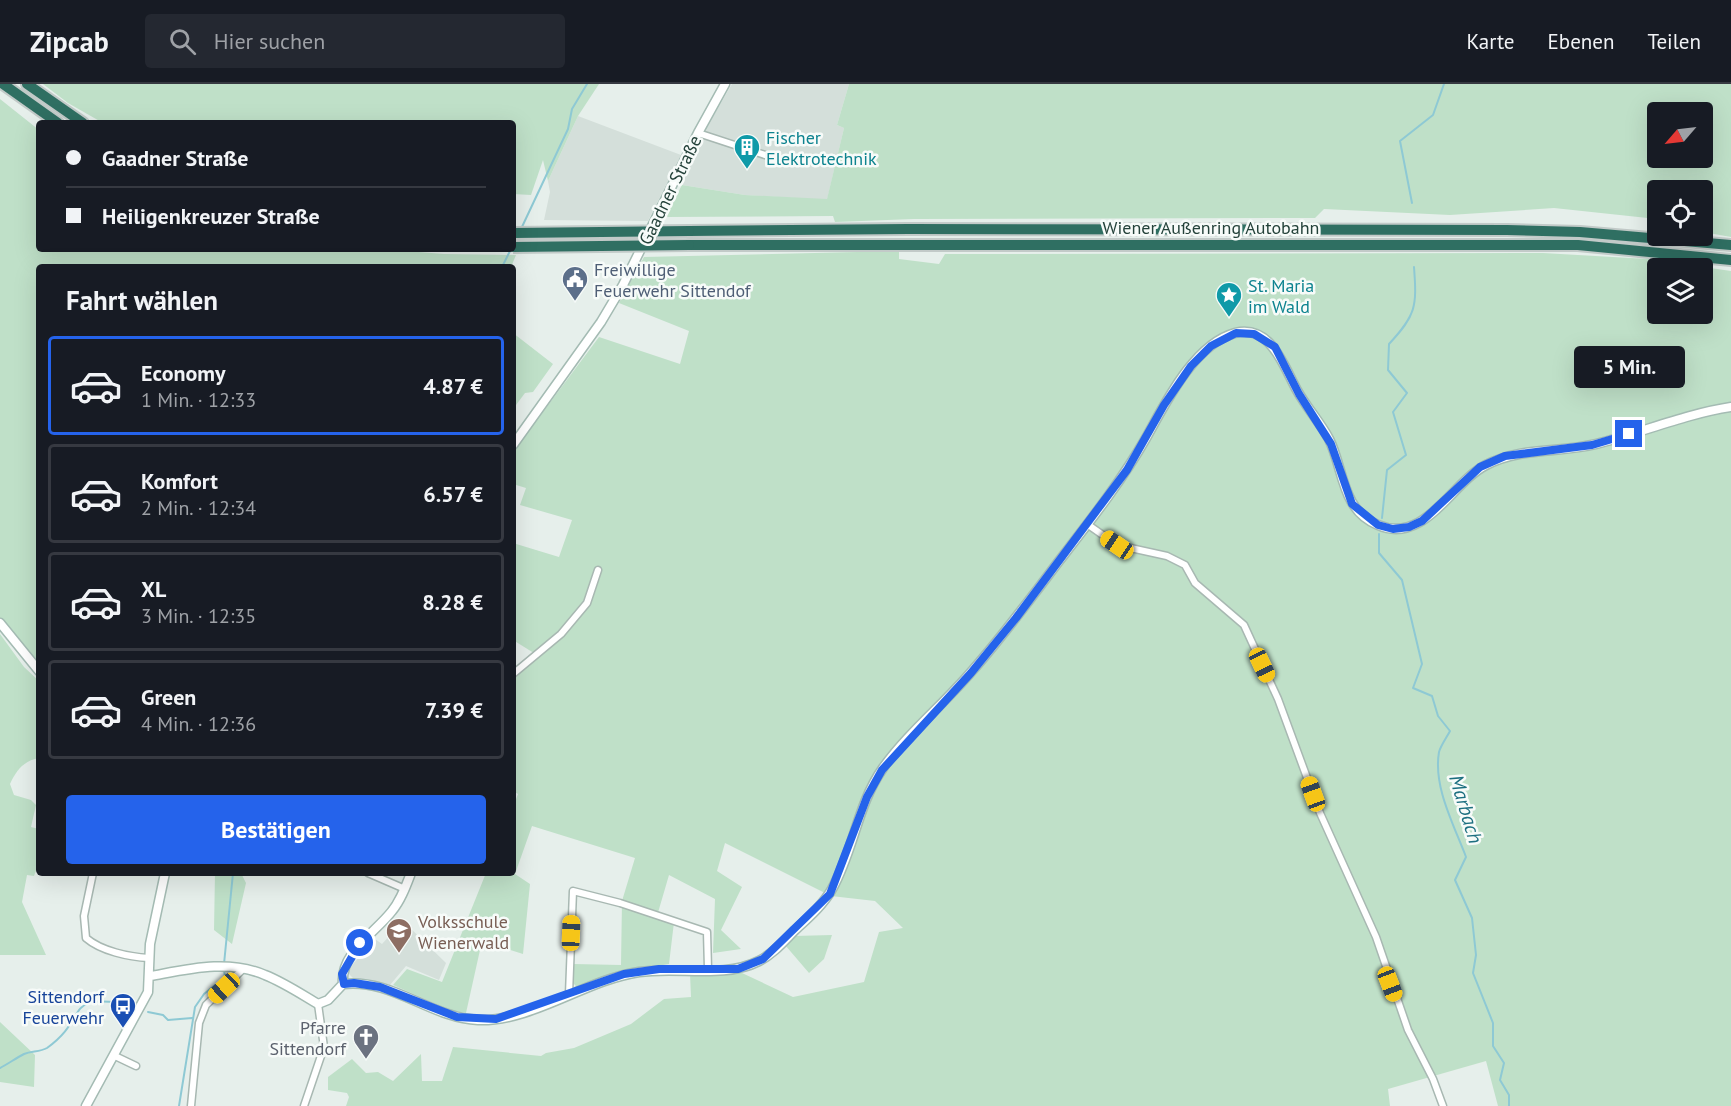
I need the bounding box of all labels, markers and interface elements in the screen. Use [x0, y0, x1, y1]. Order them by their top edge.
search box [145, 14, 565, 68]
text: Zipcab [30, 23, 109, 60]
icon: search [166, 25, 199, 58]
text: Hier suchen [214, 27, 325, 55]
text: Karte [1467, 28, 1515, 55]
text: Ebenen [1548, 28, 1614, 55]
text: Teilen [1647, 28, 1701, 55]
north arrow [1647, 102, 1713, 168]
map controls [1647, 102, 1713, 324]
place label: Fischer Elektrotechnik [766, 126, 877, 170]
street label: Gaadner Straße [634, 131, 706, 249]
building icon: Fischer Elektrotechnik [732, 132, 762, 170]
text: Gaadner Straße [102, 144, 249, 172]
button: locate [1647, 180, 1713, 246]
text: Heiligenkreuzer Straße [102, 202, 320, 230]
street label: Wiener Außenring Autobahn [1103, 216, 1319, 239]
place label: Freiwillige Feuerwehr Sittendof [594, 258, 752, 302]
button: layers [1647, 258, 1713, 324]
public building icon: Freiwillige Feuerwehr Sittendof [560, 264, 590, 302]
place label: St. Maria im Wald [1248, 274, 1314, 318]
place icon: St. Maria im Wald [1214, 280, 1244, 318]
text: Fahrt wählen [66, 283, 218, 317]
callout: 5 Min. [1574, 347, 1684, 389]
text: 5 Min. [1603, 354, 1656, 380]
icon: car [69, 359, 123, 413]
text: Economy [141, 359, 225, 387]
text: 4.87 € [423, 372, 483, 400]
text: 1 Min. · 12:33 [141, 387, 256, 413]
route end [1615, 420, 1642, 447]
icon: car [69, 467, 123, 521]
text: Komfort [141, 467, 218, 495]
text: 6.57 € [423, 480, 483, 508]
text: 2 Min. · 12:34 [141, 495, 256, 521]
car [1097, 527, 1137, 563]
icon: car [69, 575, 123, 629]
text: XL [141, 575, 166, 603]
text: 8.28 € [422, 588, 483, 616]
text: 3 Min. · 12:35 [141, 603, 256, 629]
car [1246, 645, 1278, 685]
icon: car [69, 683, 123, 737]
text: Green [141, 683, 196, 711]
text: 7.39 € [425, 696, 483, 724]
text: 4 Min. · 12:36 [141, 711, 256, 737]
water label: Marbach [1443, 771, 1489, 847]
car [1298, 774, 1328, 814]
button: Bestätigen [66, 795, 486, 864]
place label: Volksschule Wienerwald [417, 910, 509, 954]
car [561, 915, 581, 951]
school or university icon: Volksschule Wienerwald [384, 916, 414, 954]
route start [346, 929, 373, 956]
car [1375, 964, 1405, 1004]
car [205, 969, 243, 1007]
place label: Sittendorf Feuerwehr [22, 985, 105, 1029]
bus stop icon: Sittendorf Feuerwehr [108, 991, 138, 1029]
place label: Pfarre Sittendorf [269, 1016, 347, 1060]
church icon: Pfarre Sittendorf [351, 1022, 381, 1060]

